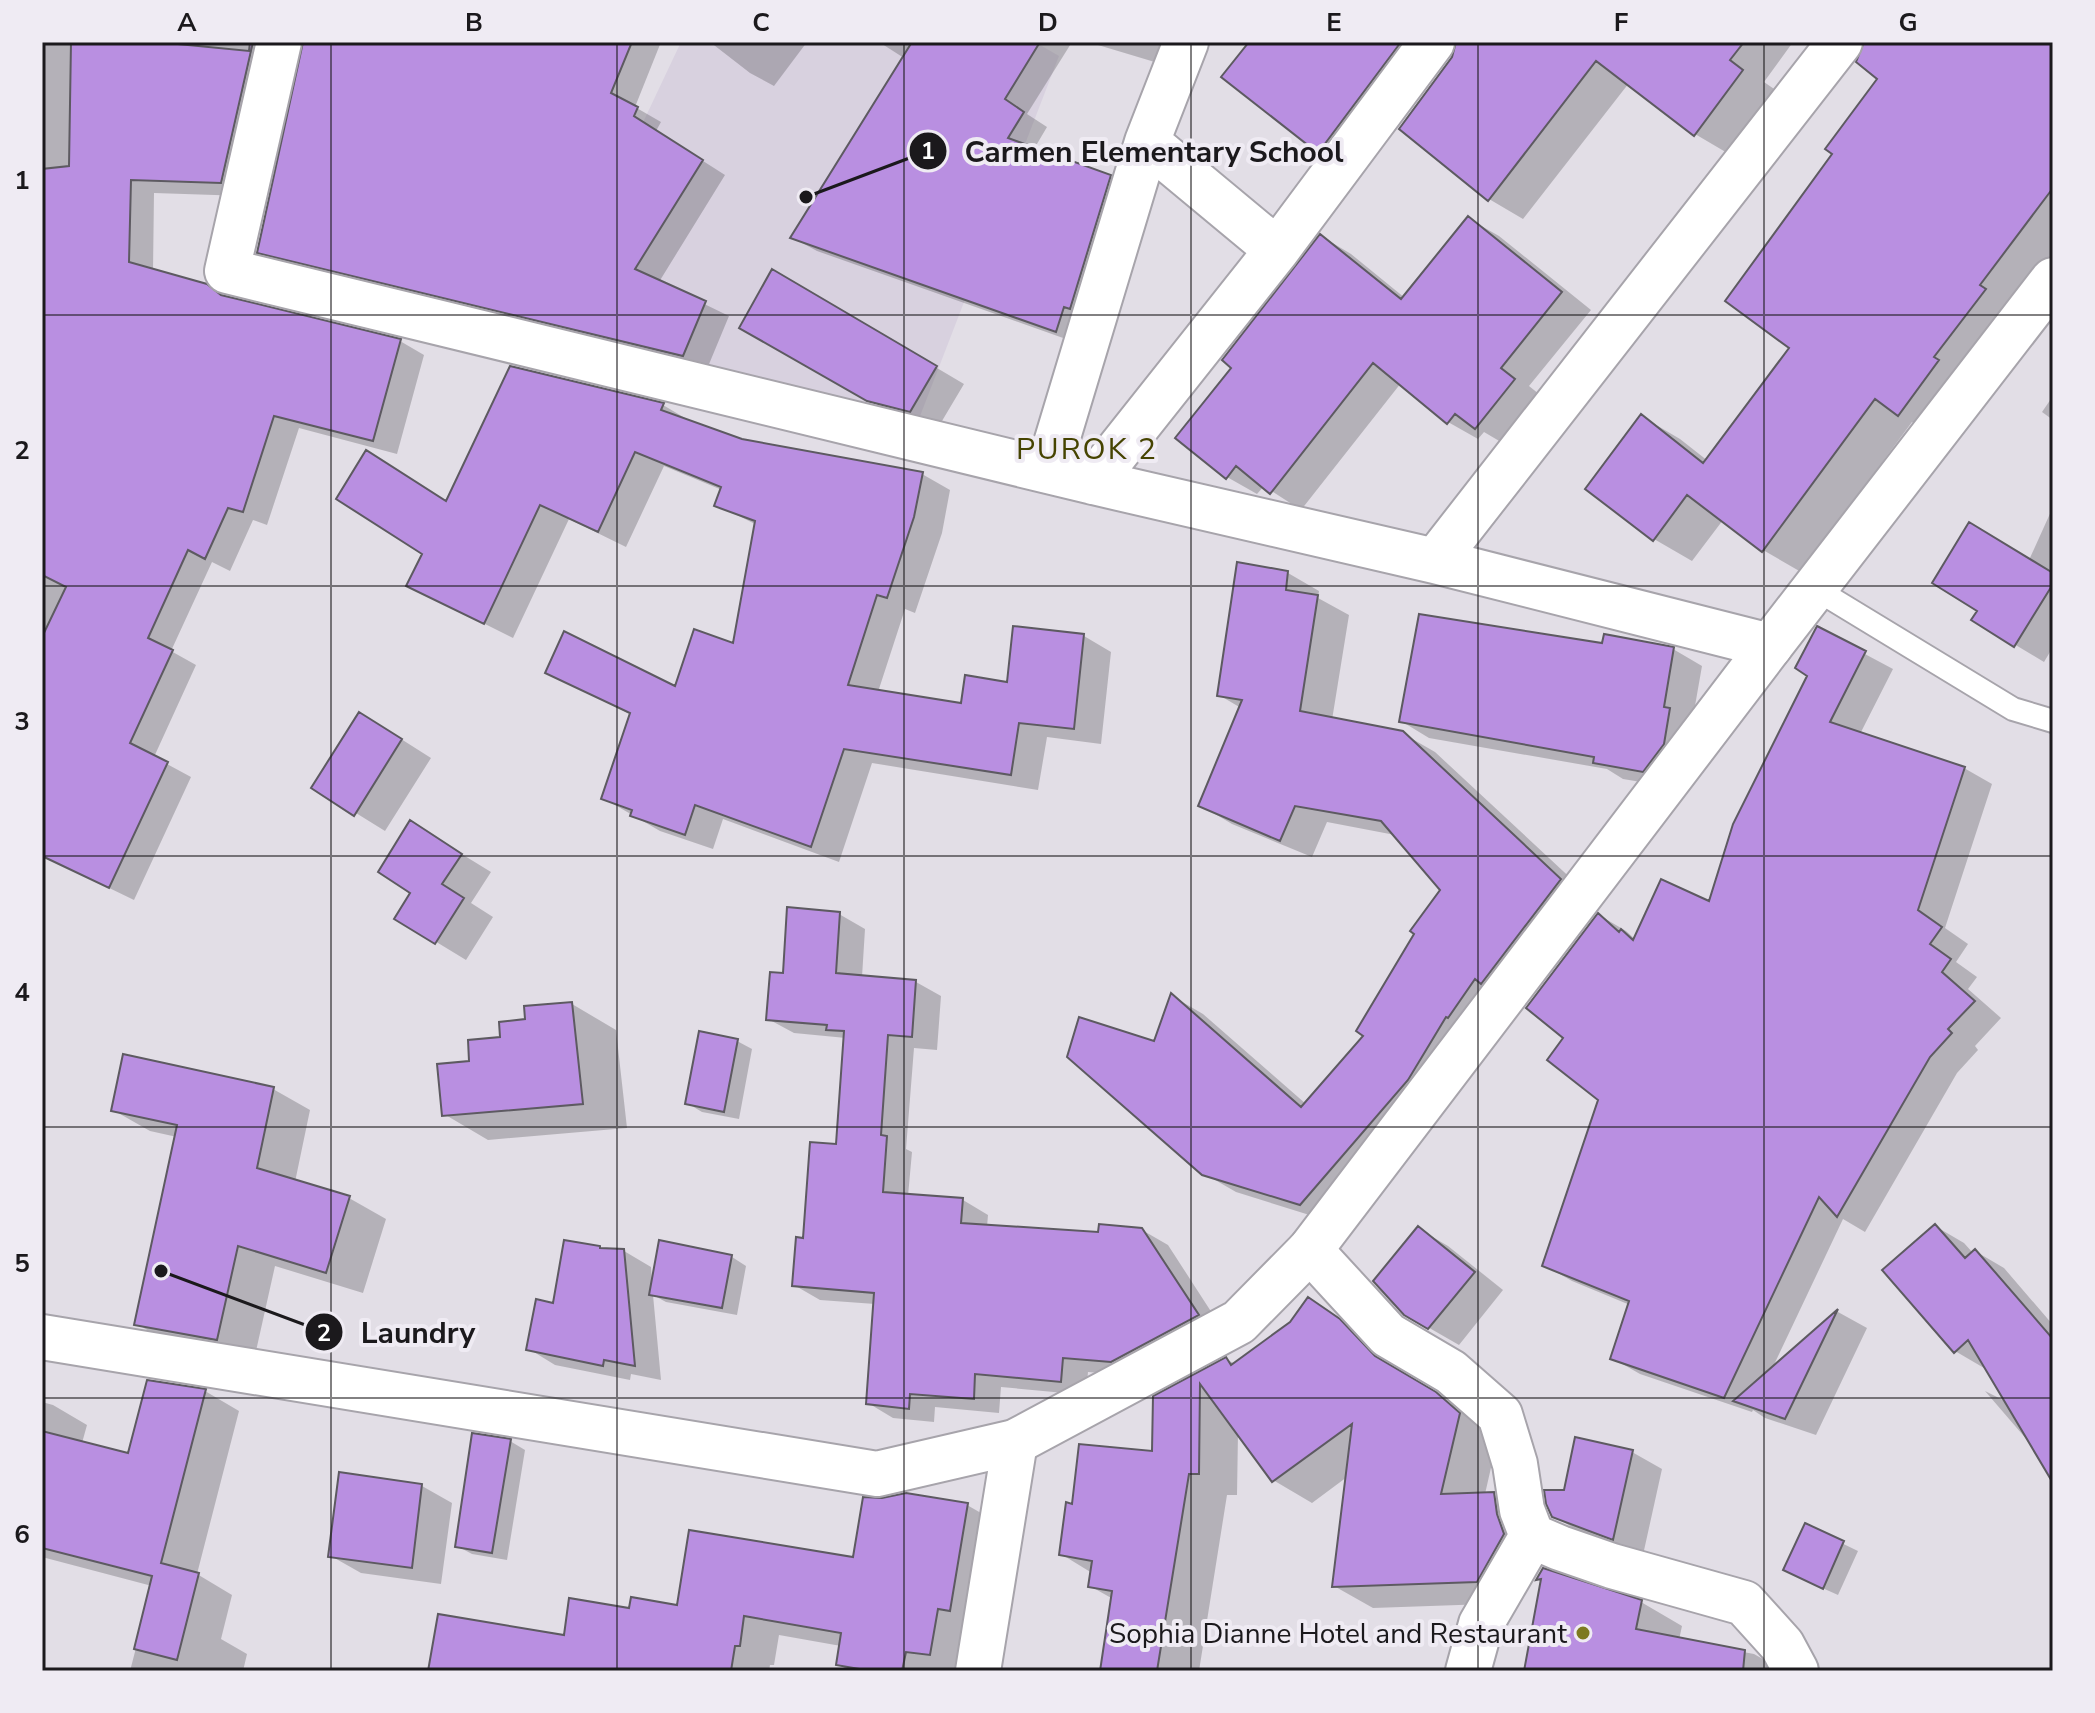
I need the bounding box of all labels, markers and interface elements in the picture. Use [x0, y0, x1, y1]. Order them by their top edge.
text: A [177, 5, 197, 40]
text: B [465, 5, 483, 40]
text: C [752, 5, 770, 40]
text: D [1038, 5, 1058, 40]
text: E [1326, 5, 1342, 40]
text: F [1614, 5, 1628, 40]
text: G [1898, 5, 1918, 40]
callout: Carmen Elementary School [908, 124, 1360, 178]
text: Carmen Elementary School [964, 132, 1344, 173]
text: 1 [921, 135, 935, 167]
text: 1 [14, 163, 30, 198]
district label: PUROK 2 [1016, 429, 1158, 470]
text: 2 [14, 433, 30, 468]
text: 3 [14, 704, 30, 739]
text: 4 [14, 975, 30, 1010]
text: 5 [14, 1246, 30, 1281]
callout: Laundry [304, 1305, 491, 1359]
text: Laundry [361, 1313, 476, 1354]
text: 2 [317, 1317, 331, 1349]
text: 6 [14, 1517, 30, 1552]
place label: Sophia Dianne Hotel and Restaurant [1109, 1615, 1567, 1653]
marker: Sophia Dianne Hotel and Restaurant [1574, 1624, 1592, 1642]

